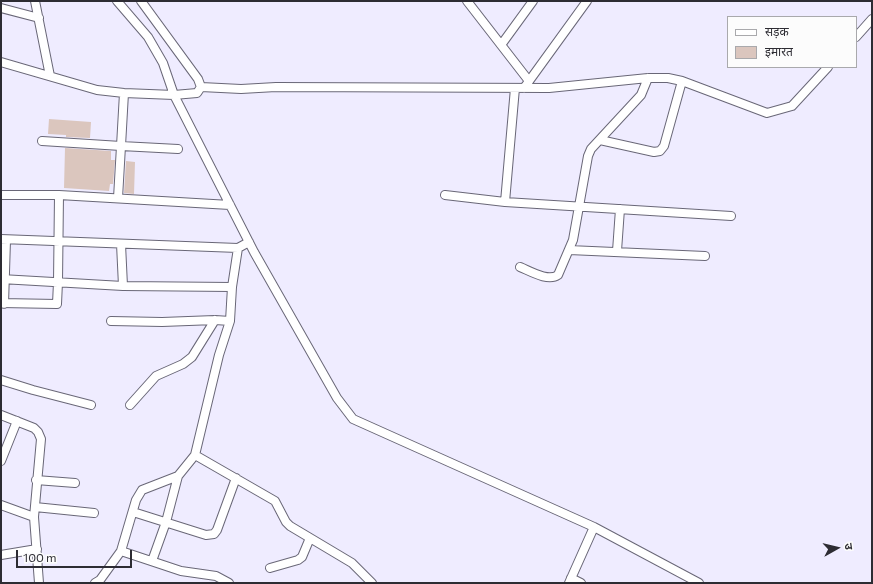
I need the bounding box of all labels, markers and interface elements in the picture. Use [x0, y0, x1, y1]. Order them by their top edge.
legend [727, 16, 857, 68]
text: सड़क [765, 24, 789, 38]
text: इमारत [765, 44, 793, 58]
north arrow [817, 528, 857, 568]
scale bar [18, 542, 134, 568]
text: उ [842, 542, 856, 550]
text: 100 m [23, 550, 57, 564]

